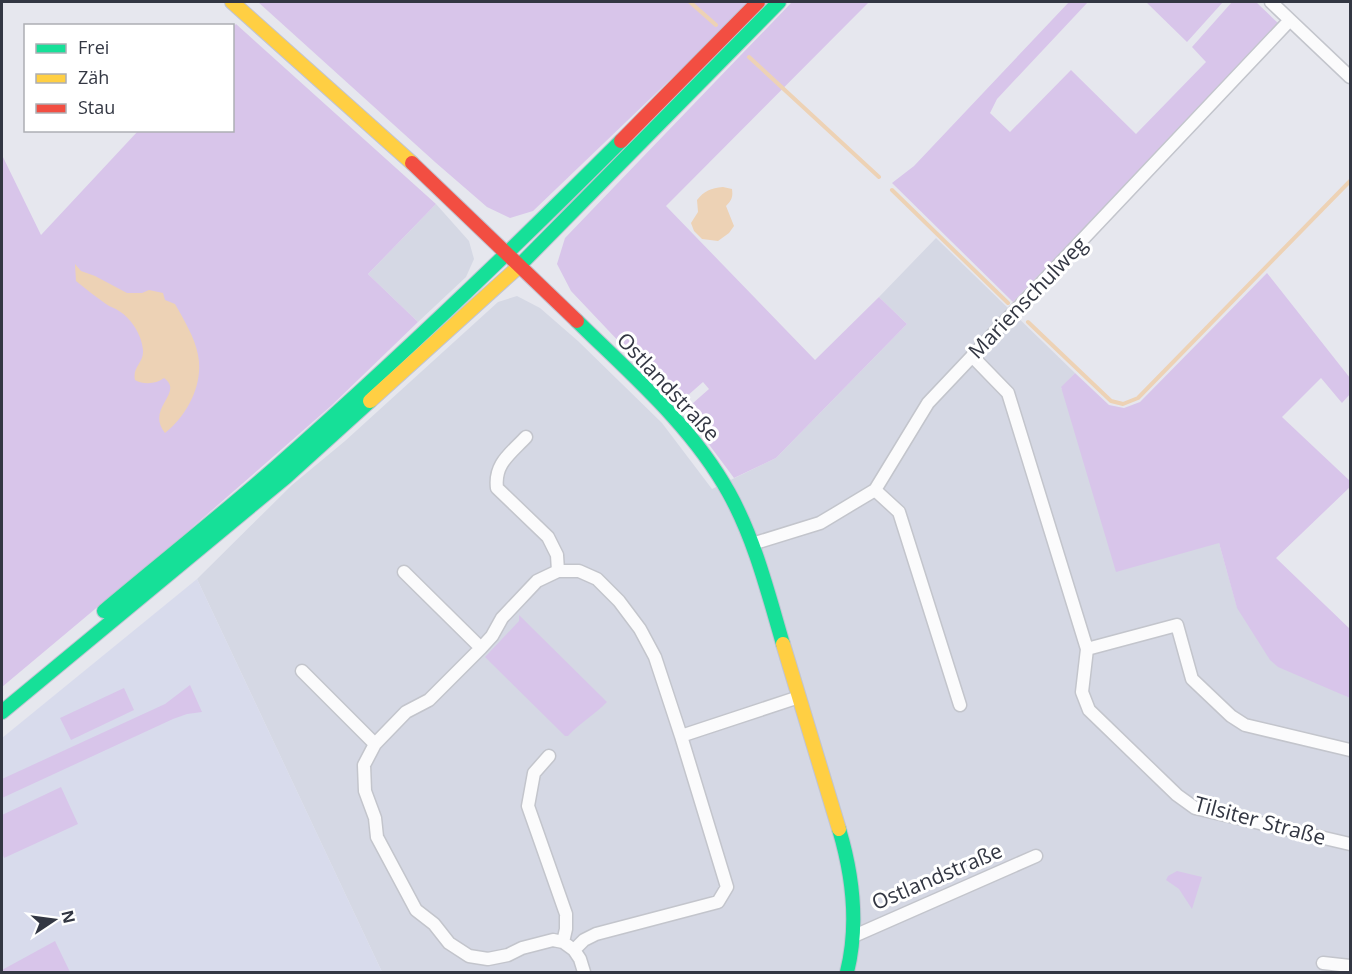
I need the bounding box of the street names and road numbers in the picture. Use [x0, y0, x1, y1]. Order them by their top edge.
street label: Marienschulweg [962, 230, 1093, 364]
street label: Ostlandstraße [611, 326, 726, 447]
street label: Tilsiter Straße [1191, 789, 1329, 851]
street label: Ostlandstraße [867, 836, 1006, 916]

